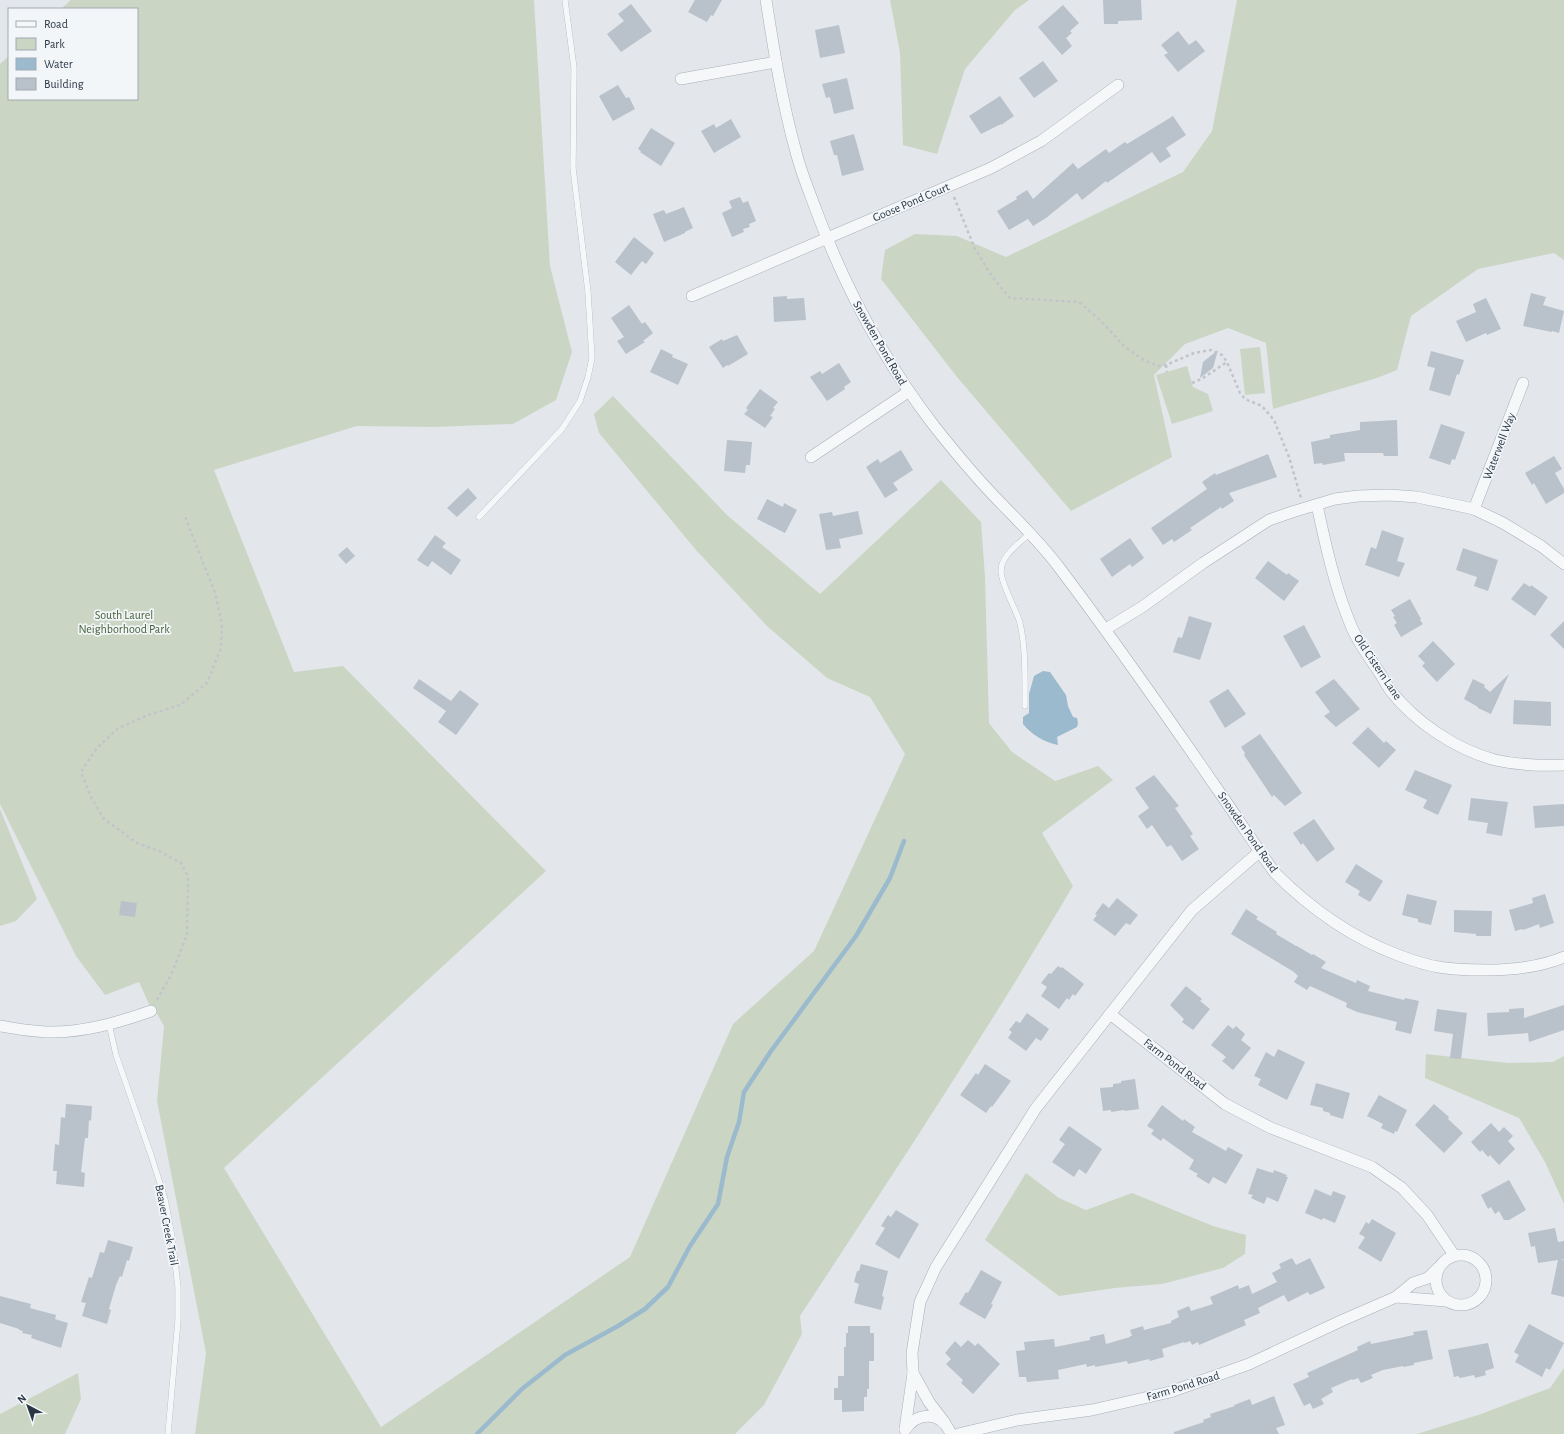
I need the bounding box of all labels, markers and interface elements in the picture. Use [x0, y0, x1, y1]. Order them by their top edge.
legend [8, 8, 138, 100]
text: Road [44, 18, 68, 30]
text: Park [44, 38, 65, 50]
text: Water [44, 58, 73, 70]
text: Building [44, 78, 84, 90]
street label: Goose Pond Court [871, 180, 951, 224]
street label: Snowden Pond Road [851, 299, 909, 387]
street label: Waterwell Way [1481, 411, 1518, 482]
park label: South Laurel Neighborhood Park [78, 609, 170, 635]
street label: Old Cistern Lane [1352, 632, 1404, 702]
street label: Snowden Pond Road [1216, 790, 1280, 874]
street label: Farm Pond Road [1142, 1036, 1208, 1092]
street label: Beaver Creek Trail [153, 1184, 181, 1266]
street label: Farm Pond Road [1145, 1369, 1221, 1403]
north arrow [8, 1386, 48, 1426]
text: N [15, 1392, 28, 1405]

